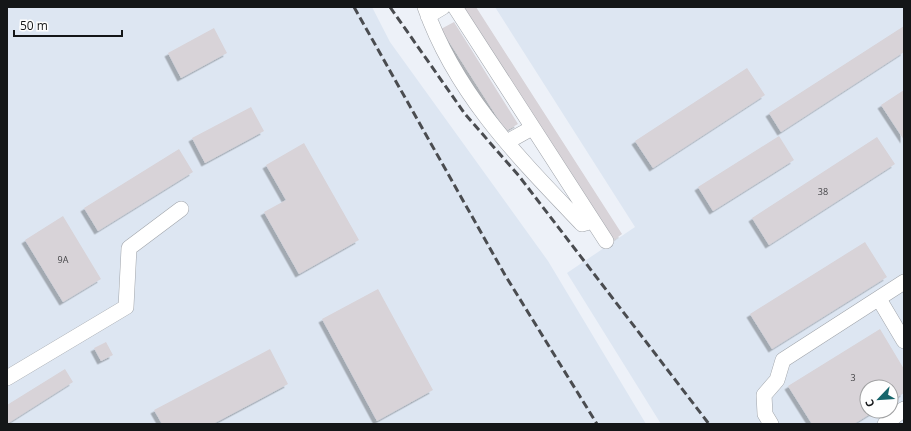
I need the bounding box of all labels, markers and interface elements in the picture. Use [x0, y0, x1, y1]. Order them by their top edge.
scale bar [14, 12, 122, 38]
text: 50 m [20, 17, 48, 34]
house number: 38 [818, 185, 828, 198]
house number: 9А [58, 253, 69, 266]
house number: 3 [850, 371, 856, 384]
north arrow [859, 379, 899, 419]
text: С [861, 397, 878, 410]

